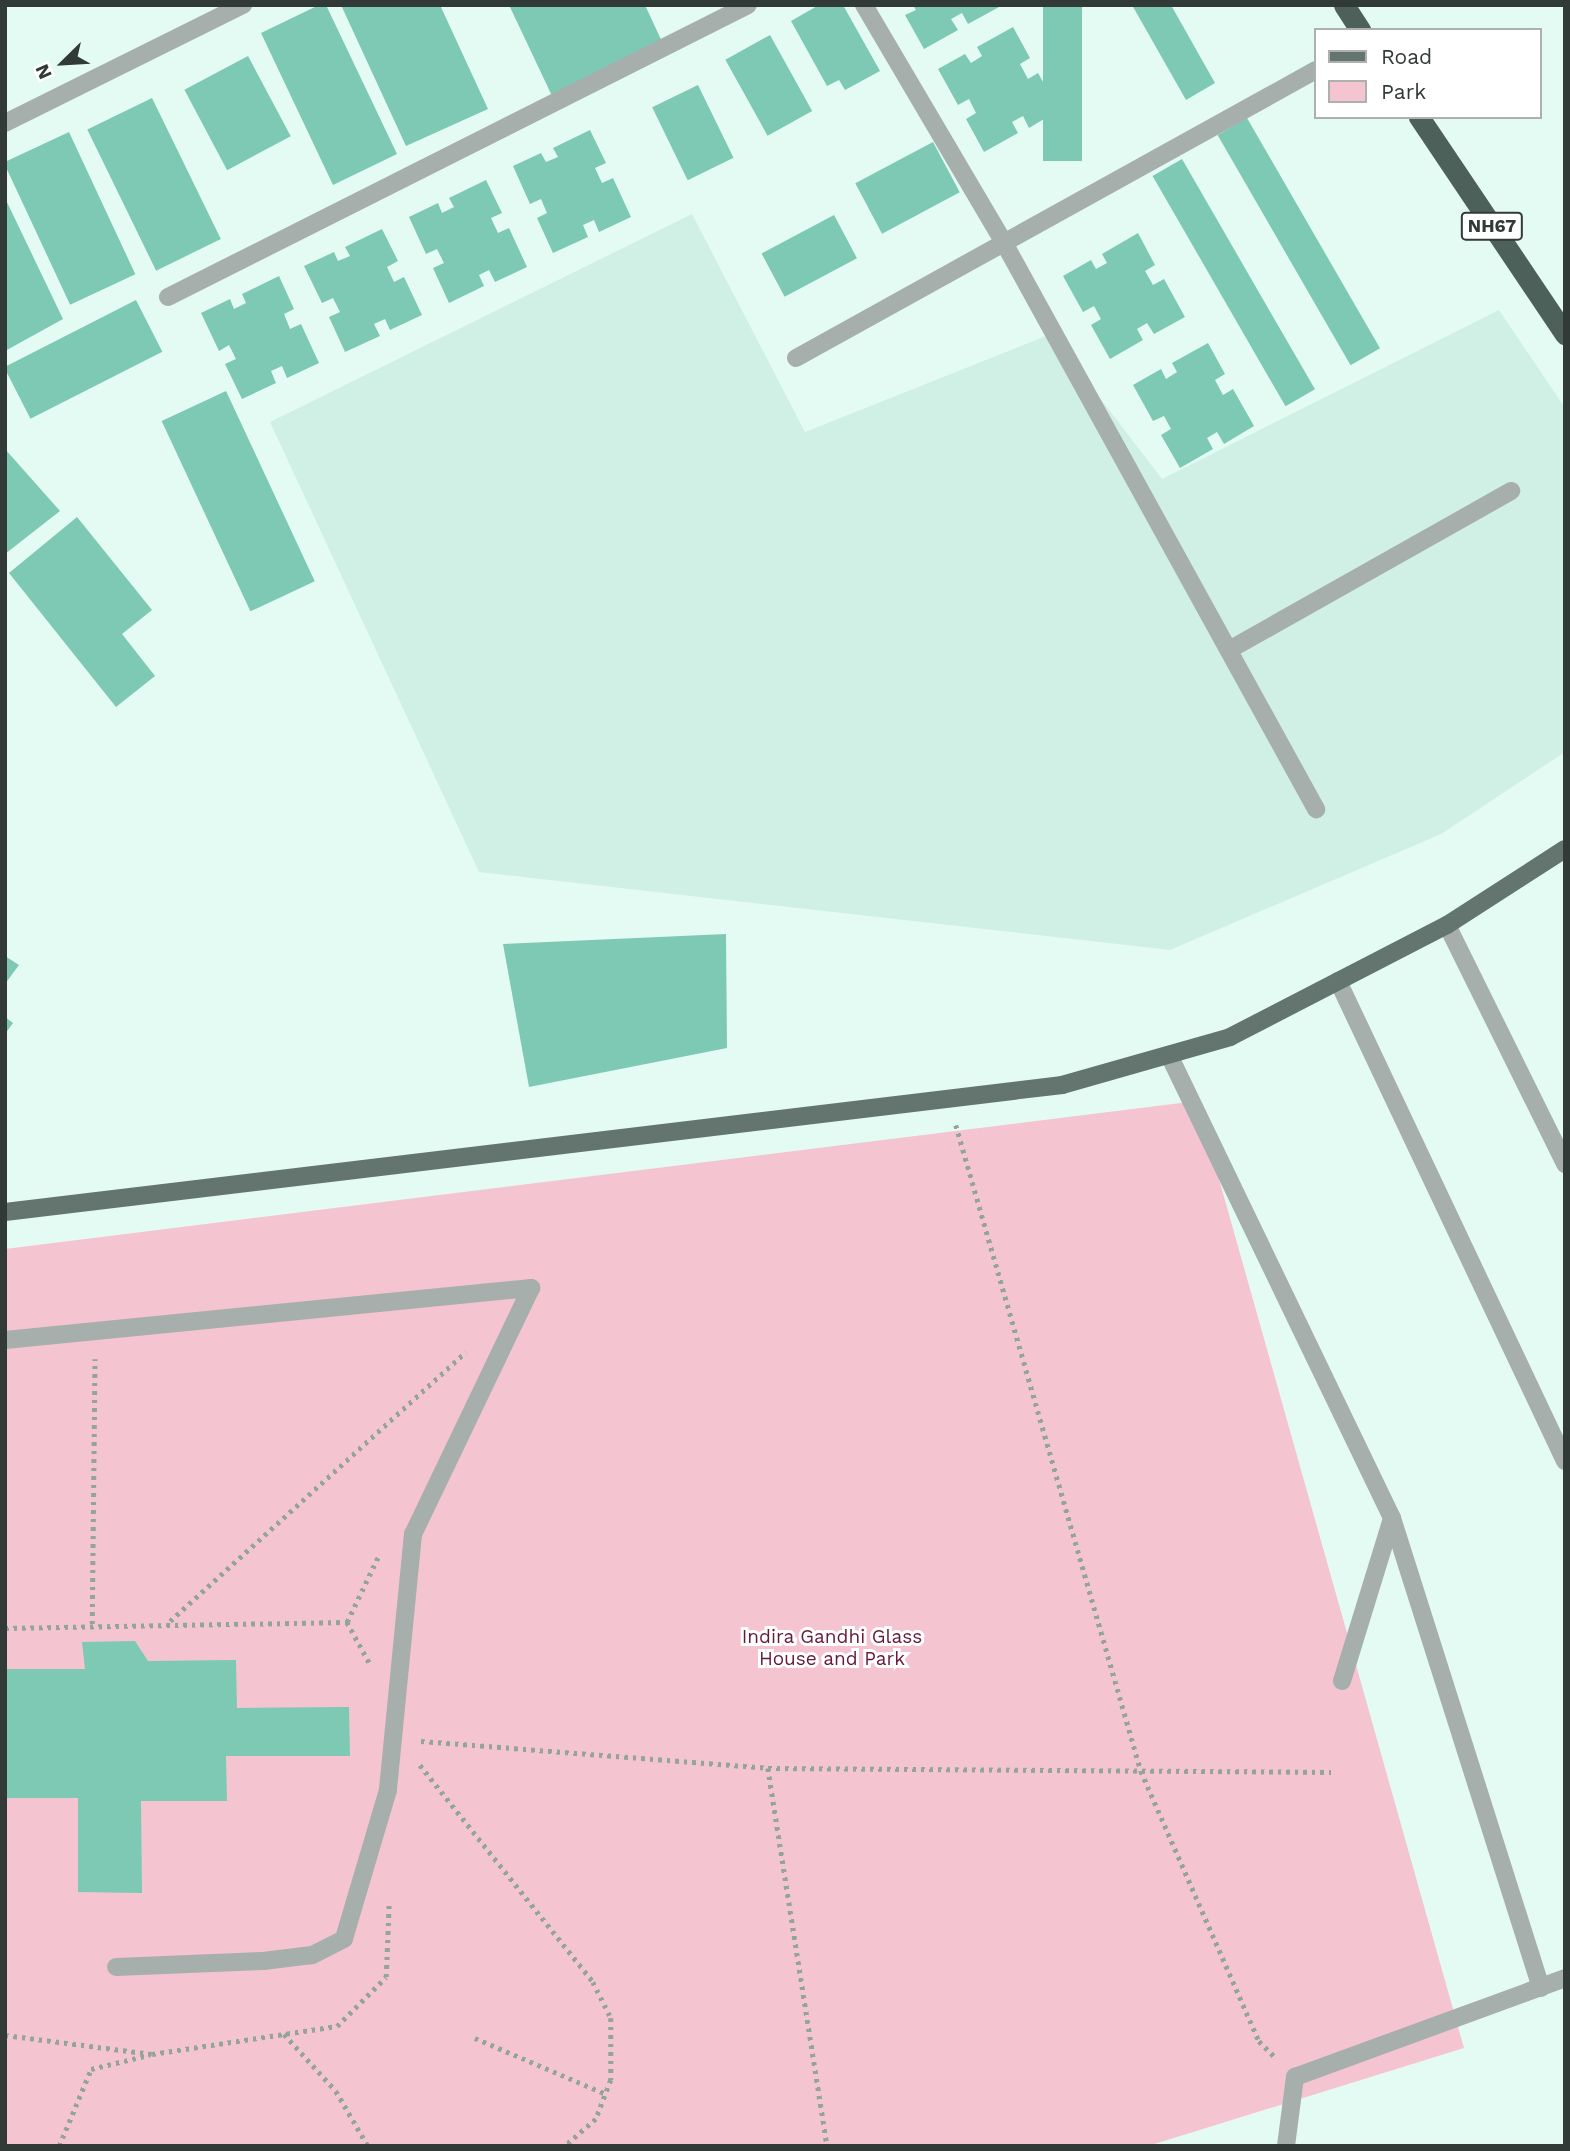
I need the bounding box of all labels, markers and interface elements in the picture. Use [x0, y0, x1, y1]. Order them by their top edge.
north arrow [28, 28, 98, 98]
legend [1314, 28, 1542, 119]
text: Road [1381, 44, 1432, 69]
text: N [30, 61, 57, 83]
text: Park [1381, 79, 1426, 104]
road number: NH67 [1460, 211, 1524, 240]
park label: Indira Gandhi Glass House and Park [742, 1626, 922, 1670]

